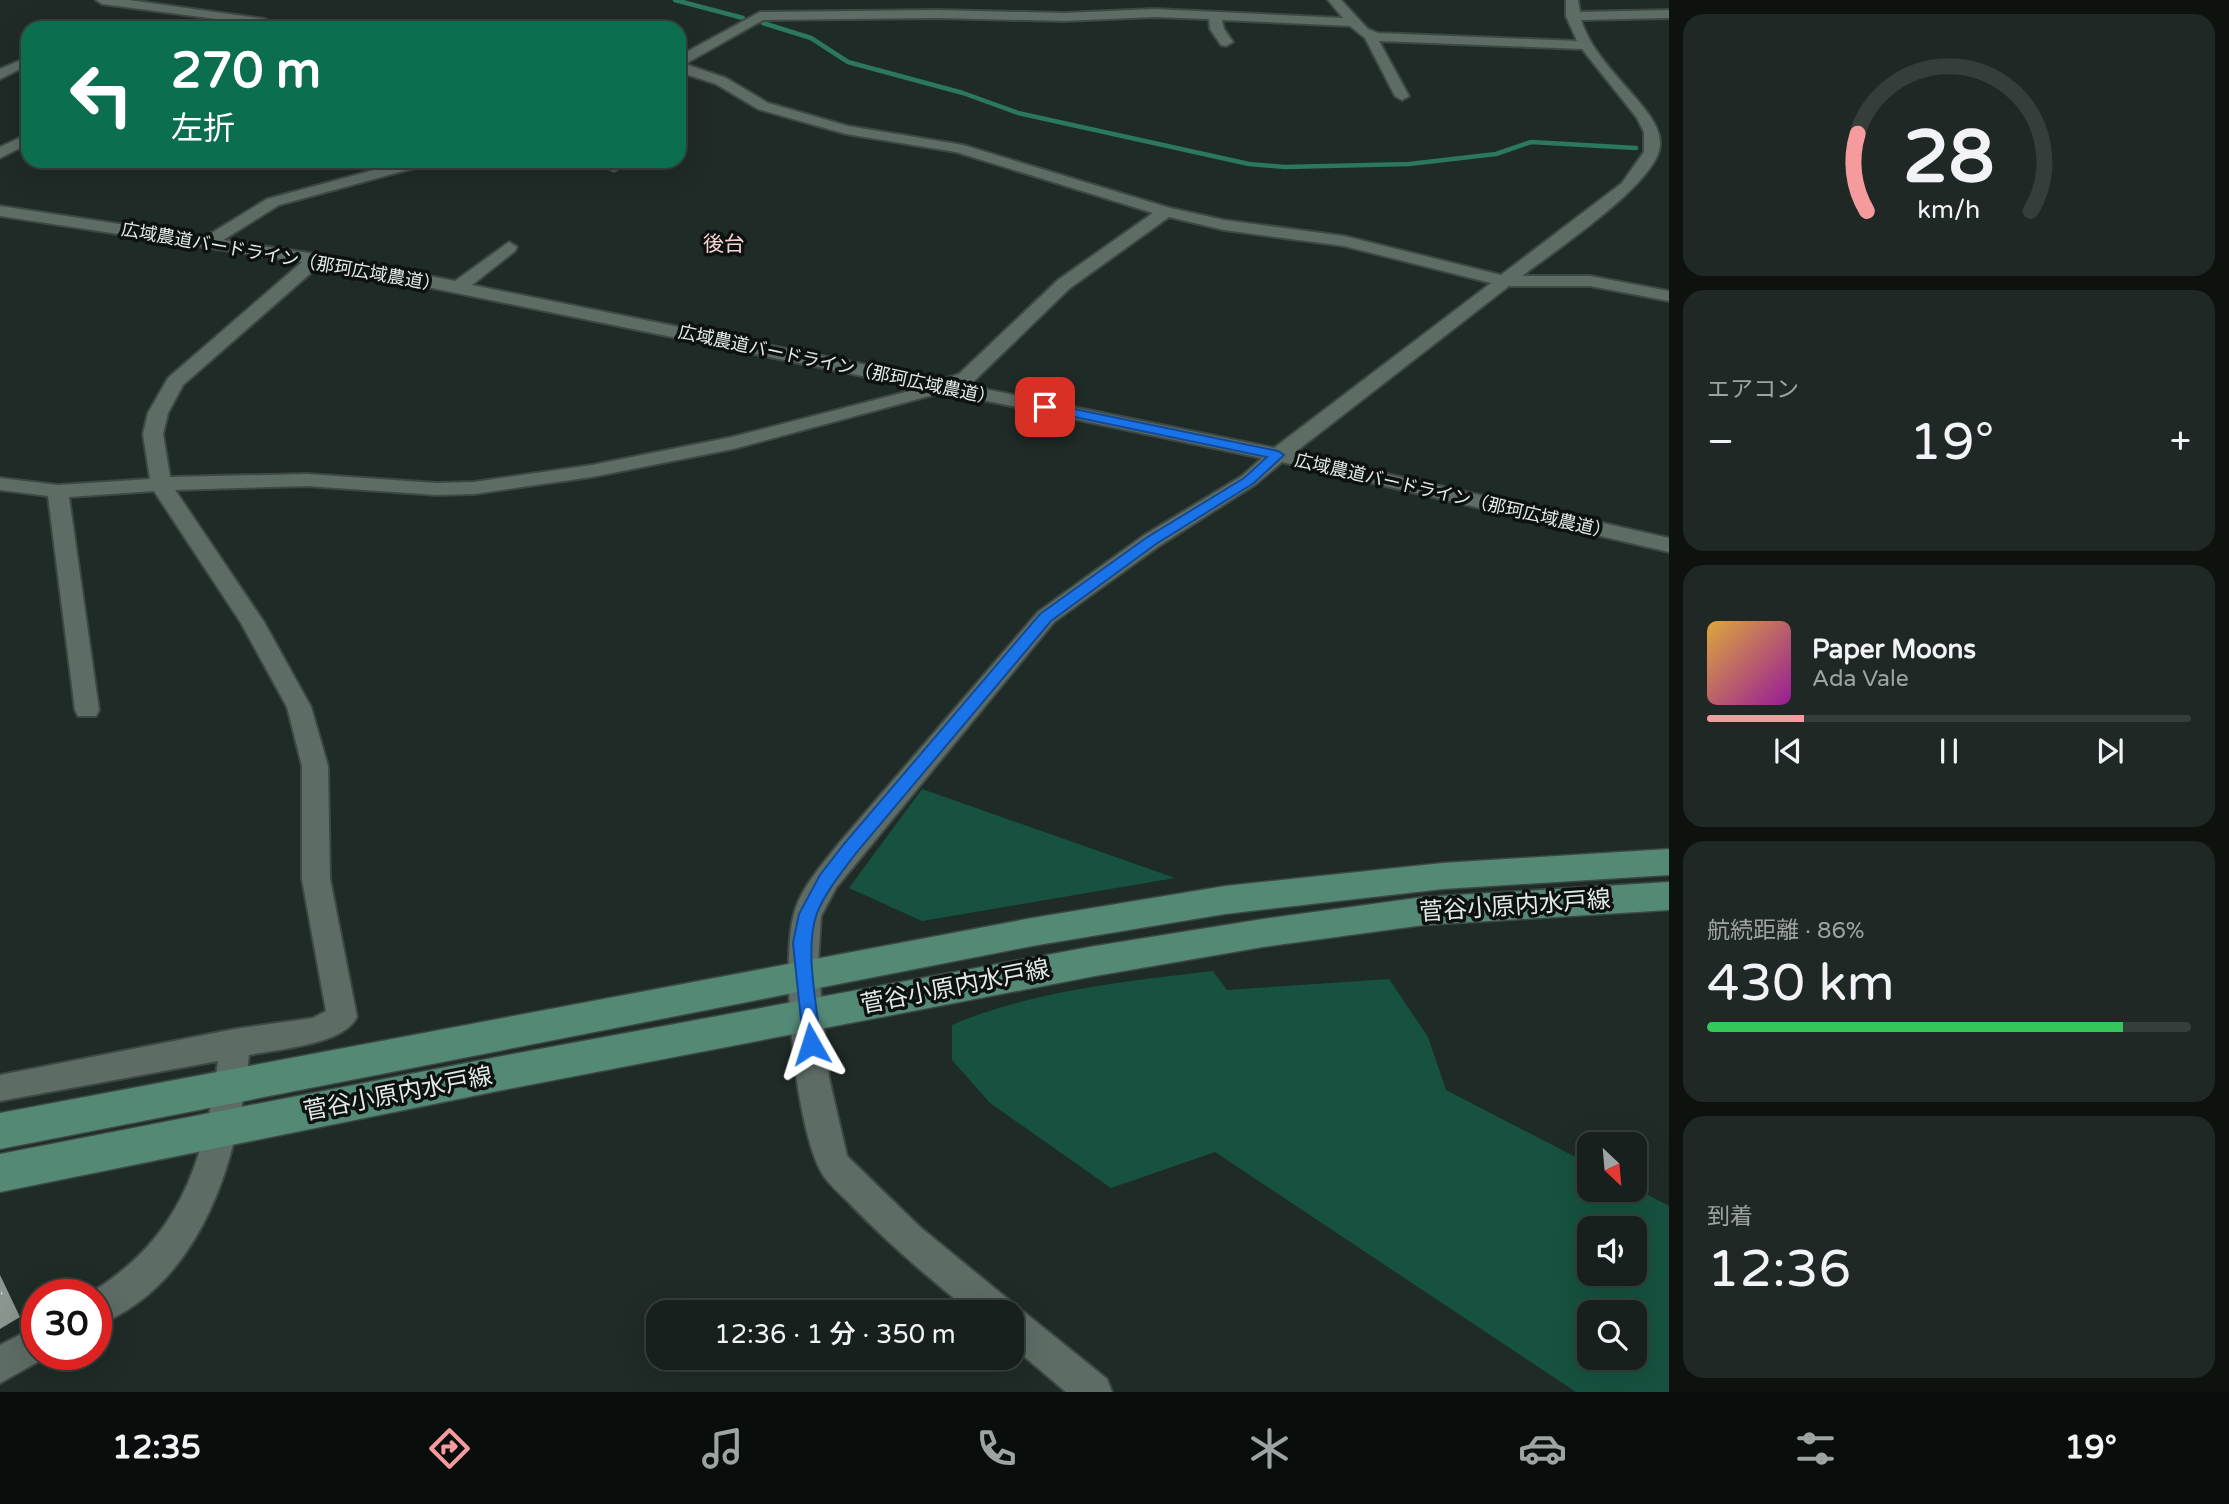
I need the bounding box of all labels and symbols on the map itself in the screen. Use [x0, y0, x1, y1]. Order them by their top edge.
street label: 広域農道バードライン（那珂広域農道） [120, 218, 442, 296]
district label: 後台 [703, 232, 745, 257]
street label: 広域農道バードライン（那珂広域農道） [676, 321, 998, 409]
pin [1015, 377, 1075, 437]
street label: 広域農道バードライン（那珂広域農道） [1293, 449, 1613, 543]
street label: 菅谷小原内水戸線 [1418, 885, 1612, 927]
street label: 菅谷小原内水戸線 [858, 954, 1052, 1020]
position arrow [774, 1007, 848, 1081]
street label: 菅谷小原内水戸線 [301, 1061, 495, 1127]
north arrow [1577, 1132, 1647, 1202]
speed limit sign: 30 [21, 1279, 112, 1370]

